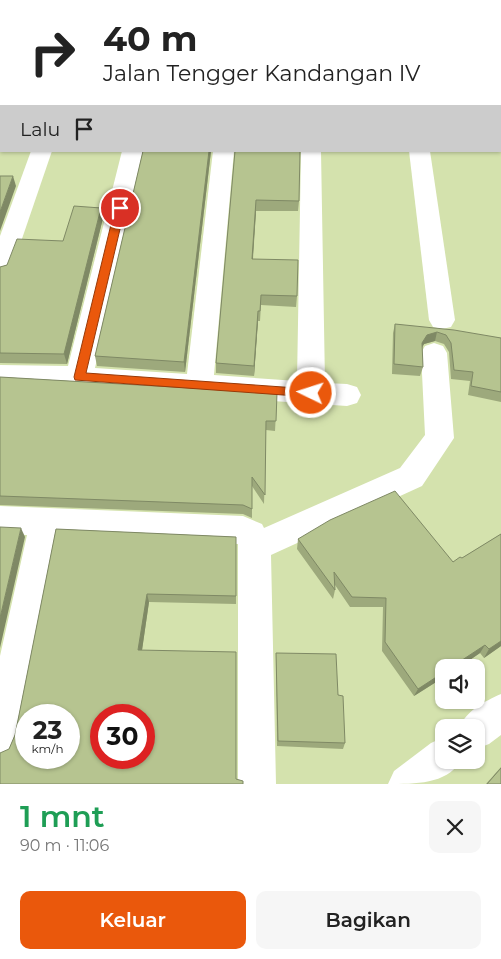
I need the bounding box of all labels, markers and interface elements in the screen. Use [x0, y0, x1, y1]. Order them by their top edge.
text: 40 m [103, 17, 198, 60]
icon: right [20, 20, 85, 85]
text: Jalan Tengger Kandangan IV [103, 60, 420, 87]
icon: arrive [70, 115, 98, 143]
text: Lalu [20, 118, 60, 141]
pin [99, 187, 141, 229]
icon: arrive [106, 194, 134, 222]
position arrow [284, 366, 336, 418]
map controls [435, 659, 485, 769]
button: sound [435, 659, 485, 709]
speed limit sign: 30 [90, 704, 155, 769]
text: 23 [33, 715, 62, 745]
button: layers [435, 719, 485, 769]
text: km/h [31, 741, 64, 756]
text: 1 mnt [20, 798, 105, 835]
button: close [429, 801, 481, 853]
text: 90 m · 11:06 [20, 836, 109, 855]
button: Keluar [20, 891, 246, 949]
button: Bagikan [256, 891, 481, 949]

